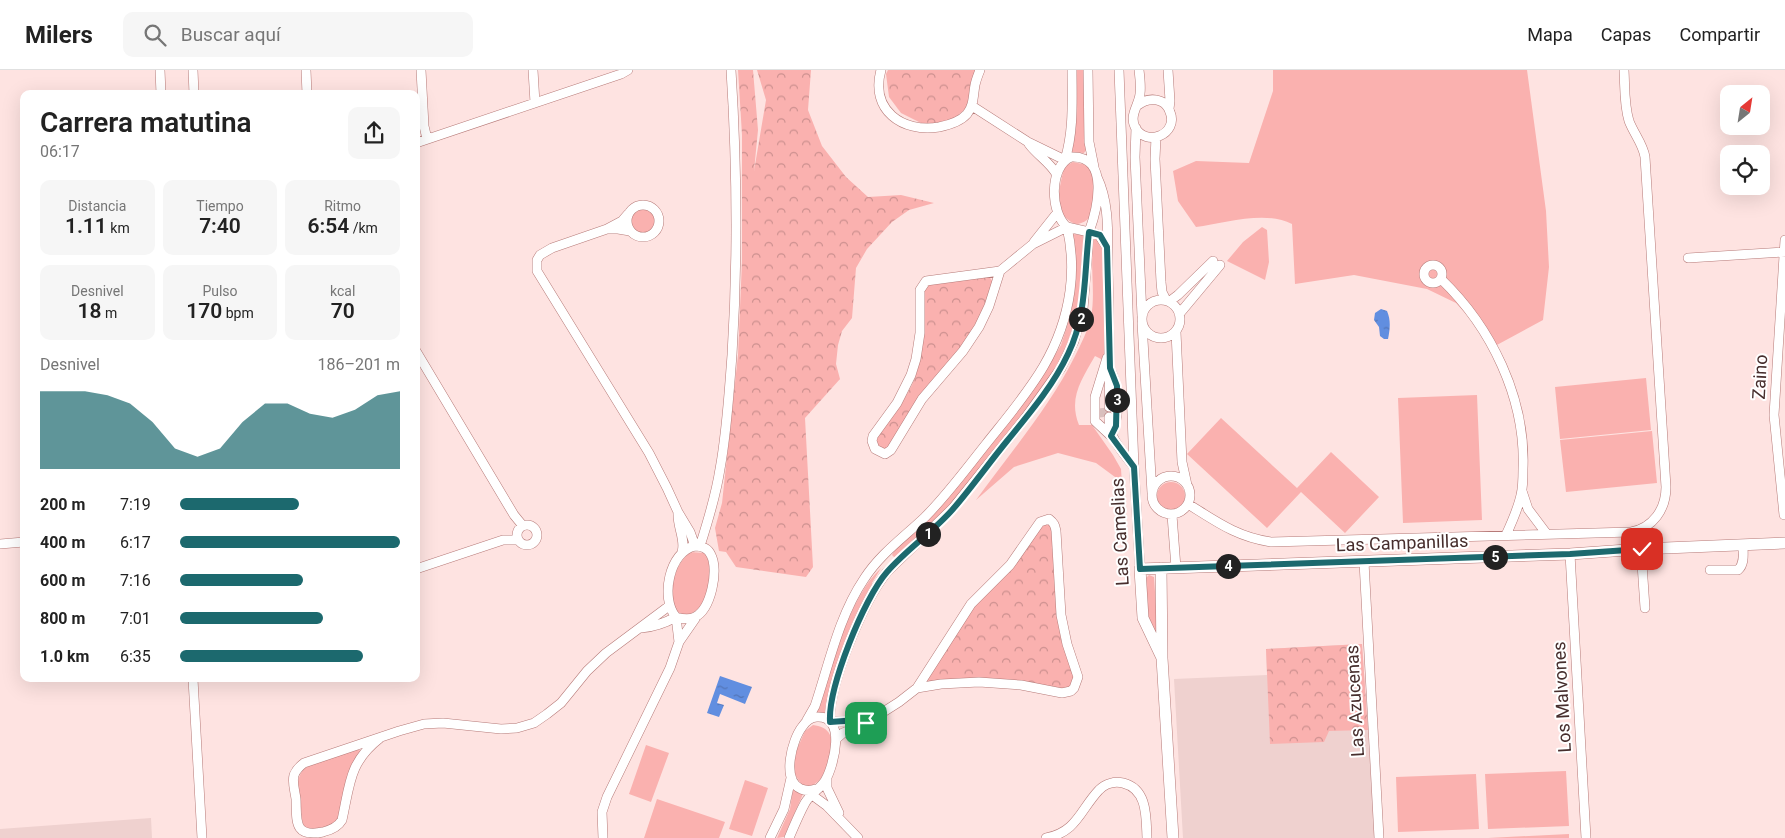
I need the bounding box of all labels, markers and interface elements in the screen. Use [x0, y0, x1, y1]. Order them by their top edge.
search box [123, 12, 473, 57]
text: Milers [25, 21, 93, 49]
icon: search [141, 21, 169, 49]
text: Buscar aquí [181, 23, 281, 46]
text: Mapa [1527, 24, 1573, 45]
text: Capas [1601, 24, 1651, 45]
text: Compartir [1679, 24, 1760, 45]
north arrow [1720, 85, 1770, 135]
map controls [1720, 85, 1770, 195]
text: Carrera matutina [40, 106, 252, 139]
button: share [348, 107, 400, 159]
text: 06:17 [40, 142, 80, 161]
button: locate [1720, 145, 1770, 195]
text: Distancia [68, 198, 126, 214]
text: Tiempo [196, 198, 244, 214]
text: Ritmo [324, 198, 361, 214]
text: 1.11 [65, 214, 107, 238]
text: 7:40 [199, 214, 241, 238]
text: 6:54 [307, 214, 349, 238]
text: km [107, 220, 130, 236]
text: /km [349, 220, 378, 236]
text: Desnivel [71, 283, 124, 299]
text: Pulso [202, 283, 238, 299]
text: kcal [330, 283, 355, 299]
text: 18 [77, 299, 101, 323]
text: 170 [186, 299, 222, 323]
text: 70 [331, 299, 355, 323]
text: m [101, 305, 117, 321]
text: bpm [222, 305, 254, 321]
pin: 2 [1068, 306, 1094, 332]
text: 2 [1077, 311, 1086, 327]
street label: Zaino [1748, 354, 1771, 400]
text: Desnivel [40, 355, 100, 374]
text: 186–201 m [318, 355, 400, 374]
pin: 3 [1104, 388, 1130, 412]
text: 3 [1113, 392, 1122, 408]
street label: Las Camelias [1106, 478, 1133, 586]
text: 200 m [40, 495, 85, 514]
text: 7:19 [120, 495, 151, 514]
pin: 1 [916, 522, 940, 546]
text: 1 [924, 526, 933, 542]
pin [1621, 528, 1663, 570]
street label: Las Campanillas [1335, 530, 1469, 555]
text: 400 m [40, 533, 85, 552]
text: 6:17 [120, 533, 151, 552]
icon: check [1628, 535, 1656, 563]
pin: 5 [1482, 544, 1508, 570]
text: 5 [1491, 549, 1500, 565]
pin: 4 [1216, 554, 1240, 578]
text: 4 [1224, 558, 1233, 574]
text: 600 m [40, 571, 85, 590]
text: 7:16 [120, 571, 151, 590]
text: 800 m [40, 609, 85, 628]
text: 7:01 [120, 609, 151, 628]
street label: Los Malvones [1548, 641, 1575, 753]
street label: Las Azucenas [1341, 645, 1368, 757]
text: 1.0 km [40, 647, 89, 666]
text: 6:35 [120, 647, 151, 666]
pin [845, 702, 887, 744]
icon: arrive [852, 709, 880, 737]

